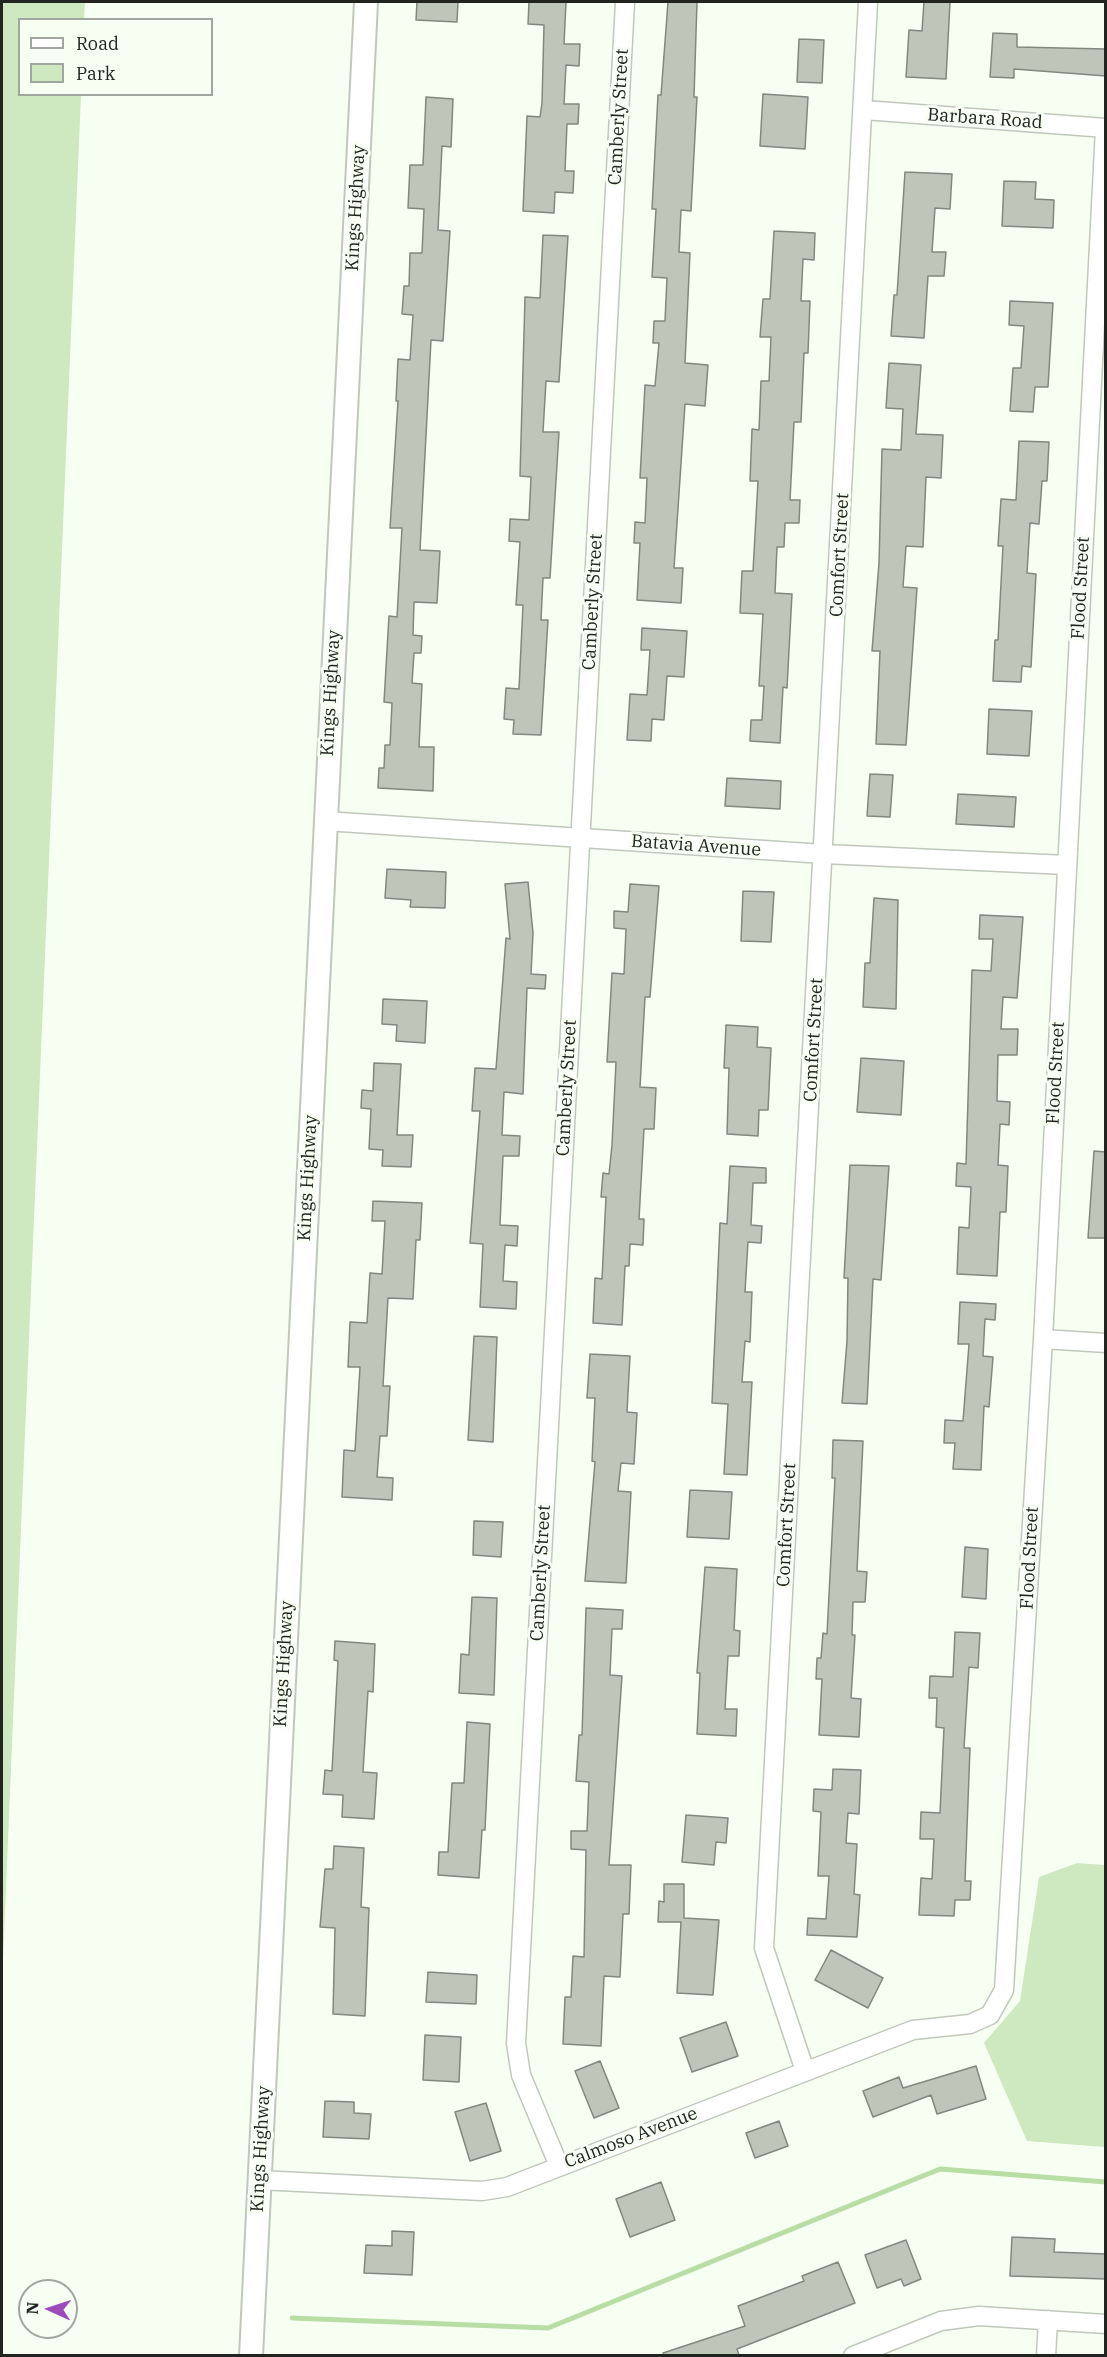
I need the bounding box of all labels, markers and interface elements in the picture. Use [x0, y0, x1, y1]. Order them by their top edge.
legend [18, 18, 213, 96]
text: Road [76, 32, 119, 55]
street label: Camberly Street [605, 48, 633, 186]
text: Park [76, 62, 115, 85]
street label: Barbara Road [927, 104, 1043, 134]
street label: Kings Highway [342, 144, 370, 272]
street label: Comfort Street [826, 492, 854, 618]
street label: Camberly Street [579, 533, 607, 671]
street label: Flood Street [1068, 536, 1094, 640]
street label: Kings Highway [317, 629, 345, 757]
street label: Batavia Avenue [630, 831, 762, 861]
street label: Comfort Street [800, 977, 828, 1103]
street label: Camberly Street [553, 1019, 581, 1157]
street label: Flood Street [1043, 1021, 1069, 1125]
street label: Kings Highway [294, 1114, 322, 1242]
street label: Comfort Street [773, 1462, 801, 1588]
street label: Camberly Street [527, 1504, 555, 1642]
street label: Flood Street [1017, 1506, 1043, 1610]
street label: Kings Highway [270, 1600, 298, 1728]
street label: Kings Highway [247, 2085, 275, 2213]
street label: Calmoso Avenue [562, 2103, 700, 2173]
north arrow [18, 2279, 78, 2339]
text: N [22, 2301, 42, 2315]

